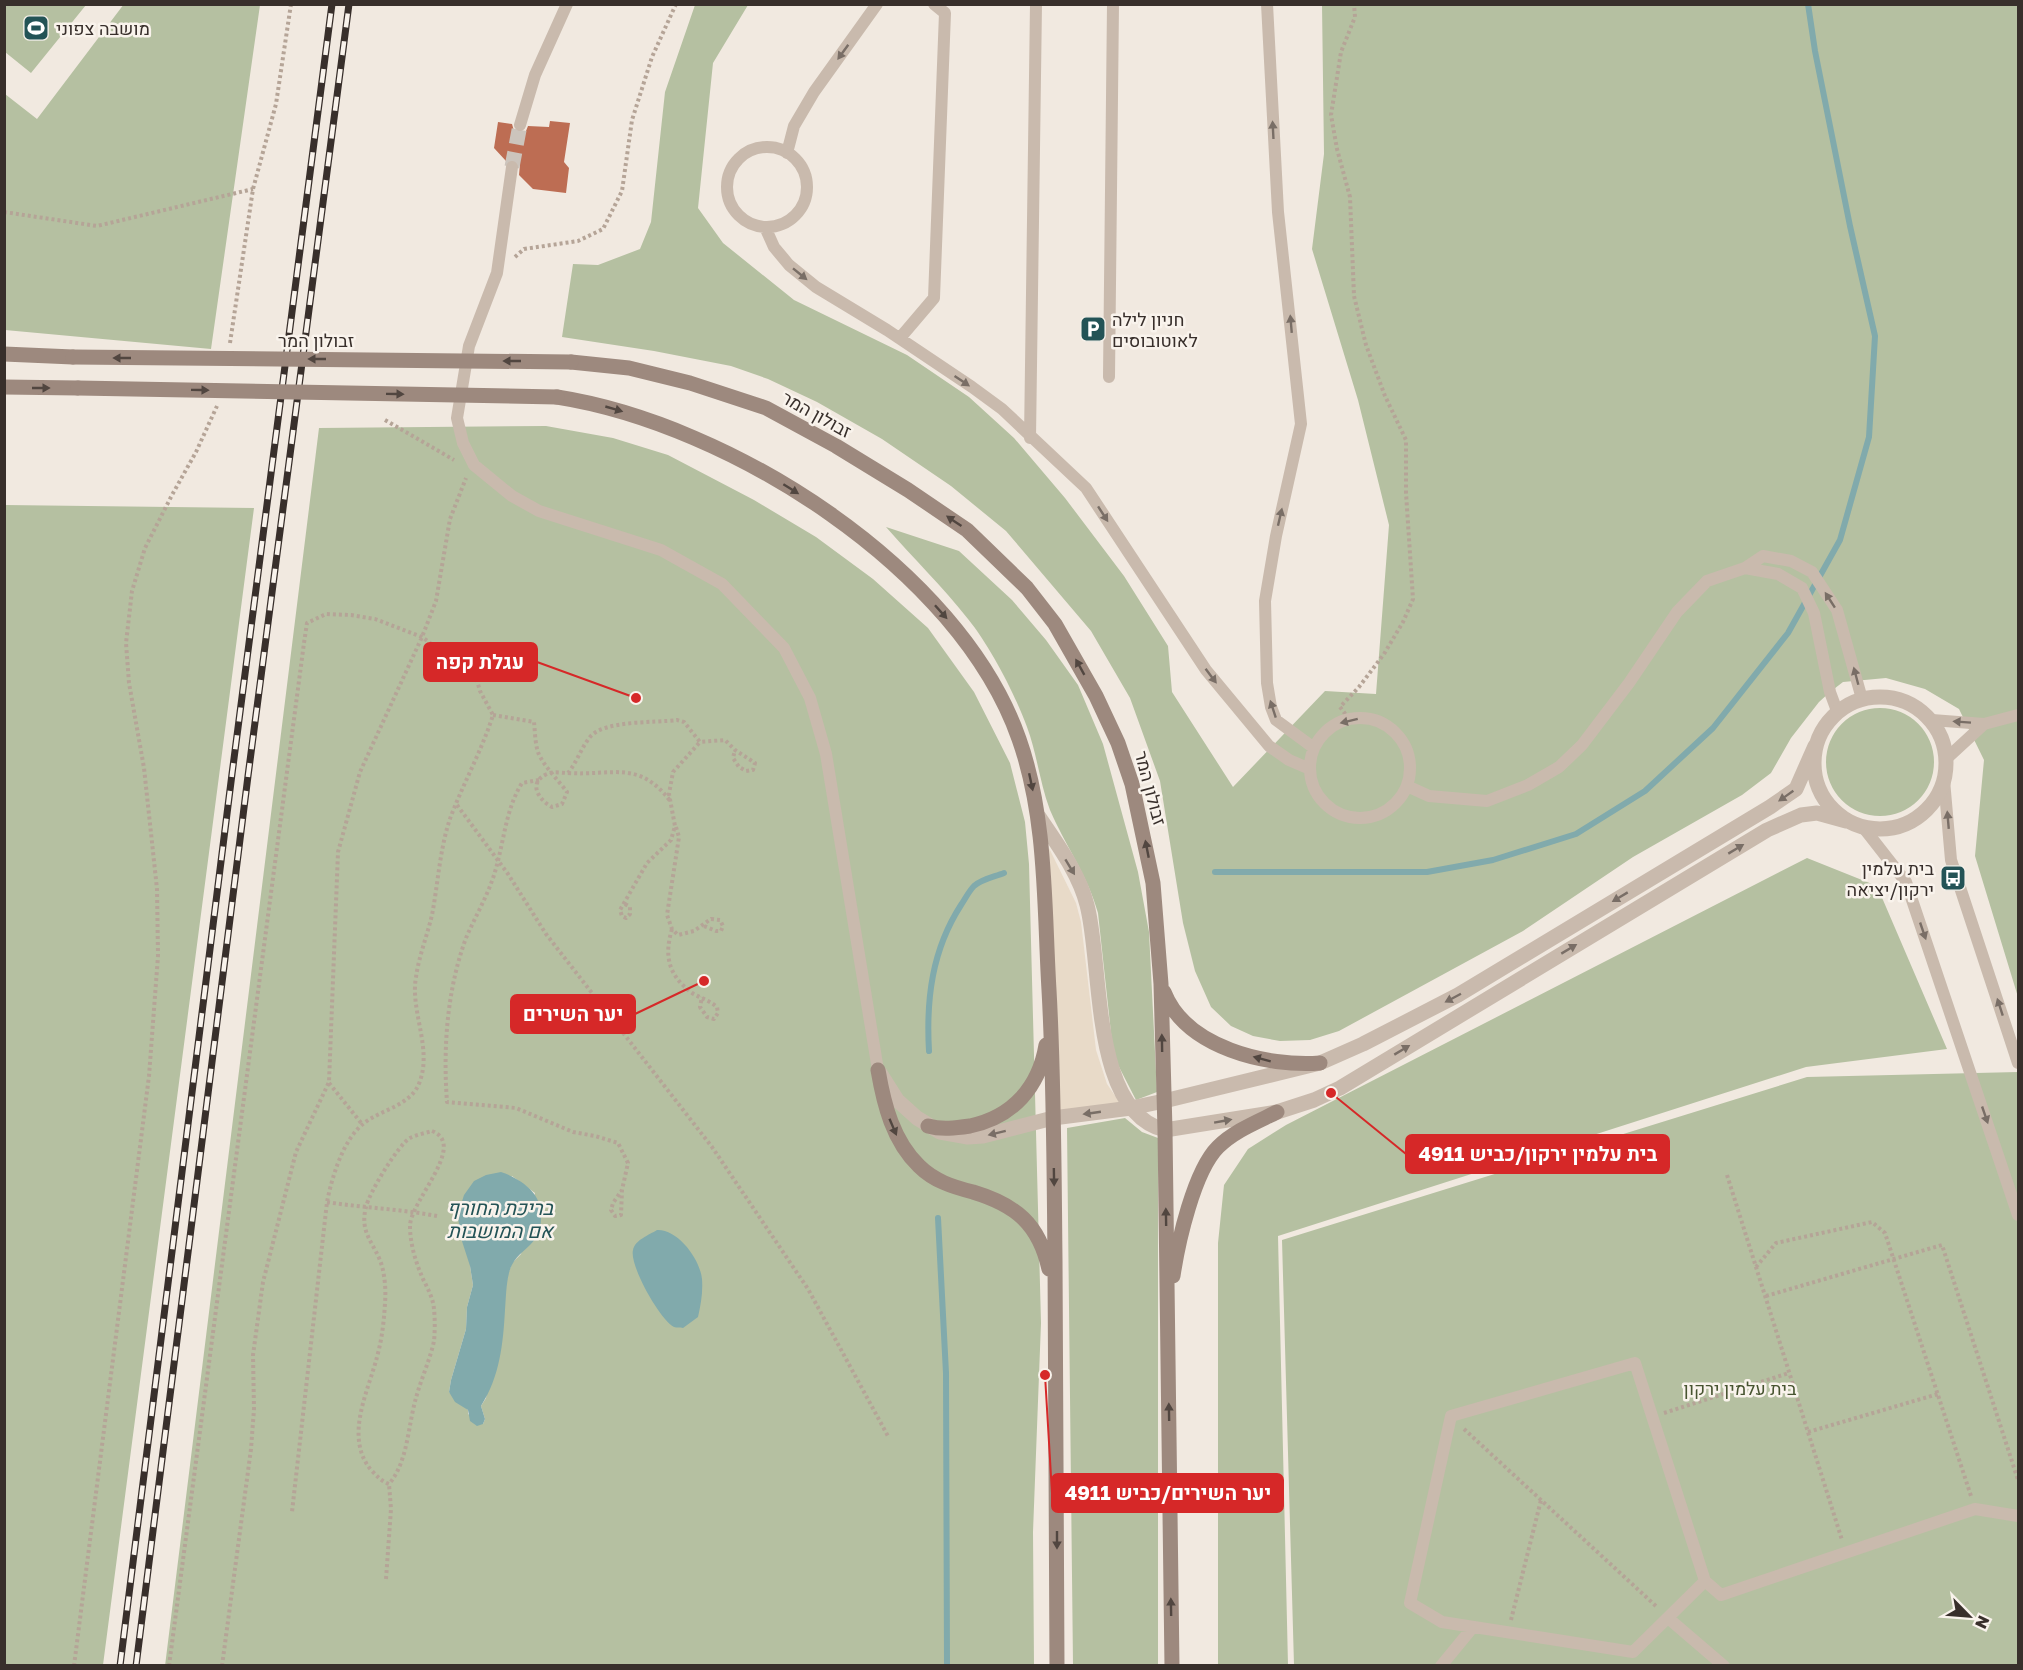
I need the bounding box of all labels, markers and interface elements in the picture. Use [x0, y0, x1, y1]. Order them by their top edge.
sports icon: מושבה צפוני [21, 13, 51, 43]
place label: מושבה צפוני [56, 17, 150, 39]
one-way arrow [837, 43, 849, 59]
one-way arrow [1269, 121, 1278, 140]
one-way arrow [792, 267, 807, 279]
place label: חניון לילה לאוטובוסים [1112, 308, 1198, 351]
parking icon: חניון לילה לאוטובוסים [1078, 314, 1108, 344]
one-way arrow [1286, 315, 1296, 334]
street label: זבולון המר [278, 329, 354, 351]
one-way arrow [113, 353, 132, 363]
one-way arrow [308, 355, 327, 364]
one-way arrow [503, 356, 522, 366]
one-way arrow [954, 375, 970, 387]
one-way arrow [32, 383, 51, 393]
one-way arrow [190, 385, 209, 395]
street label: זבולון המר [778, 386, 856, 442]
one-way arrow [385, 389, 404, 399]
one-way arrow [605, 405, 623, 414]
one-way arrow [783, 483, 799, 494]
one-way arrow [1098, 505, 1109, 522]
one-way arrow [1276, 507, 1286, 526]
one-way arrow [946, 515, 962, 527]
one-way arrow [1825, 592, 1836, 608]
one-way arrow [934, 604, 947, 619]
callout: עגלת קפה [424, 643, 537, 681]
text: עגלת קפה [436, 649, 524, 673]
one-way arrow [1075, 658, 1085, 675]
one-way arrow [1850, 667, 1860, 685]
one-way arrow [1205, 668, 1217, 684]
one-way arrow [1268, 700, 1277, 718]
one-way arrow [1340, 716, 1358, 726]
one-way arrow [1953, 718, 1972, 727]
street label: זבולון המר [1131, 748, 1171, 828]
one-way arrow [1027, 773, 1037, 791]
one-way arrow [1778, 789, 1794, 801]
one-way arrow [1943, 811, 1952, 830]
one-way arrow [1142, 839, 1151, 858]
one-way arrow [1728, 843, 1744, 854]
place label: בית עלמין ירקון/יציאה [1847, 857, 1935, 900]
one-way arrow [1064, 859, 1075, 875]
bus stop icon: בית עלמין ירקון/יציאה [1938, 863, 1968, 893]
one-way arrow [1612, 892, 1628, 903]
one-way arrow [1918, 922, 1928, 940]
one-way arrow [1561, 944, 1577, 955]
one-way arrow [1444, 993, 1461, 1003]
callout: יער השירים [511, 995, 635, 1033]
one-way arrow [1995, 998, 2004, 1016]
text: יער השירים [523, 1001, 623, 1025]
one-way arrow [1158, 1033, 1167, 1052]
one-way arrow [1394, 1045, 1410, 1056]
one-way arrow [1253, 1054, 1272, 1064]
one-way arrow [1981, 1106, 1990, 1124]
one-way arrow [1083, 1108, 1102, 1118]
one-way arrow [1214, 1116, 1233, 1125]
one-way arrow [888, 1118, 898, 1136]
one-way arrow [988, 1128, 1006, 1138]
callout: בית עלמין ירקון/כביש 4911 [1406, 1135, 1669, 1173]
text: בית עלמין ירקון/כביש 4911 [1419, 1141, 1658, 1165]
one-way arrow [1049, 1167, 1059, 1186]
water label: בריכת החורף אם המושבות [447, 1195, 555, 1242]
one-way arrow [1161, 1208, 1171, 1227]
park label: בית עלמין ירקון [1684, 1377, 1797, 1399]
one-way arrow [1164, 1403, 1173, 1422]
callout: יער השירים/כביש 4911 [1052, 1474, 1283, 1512]
text: יער השירים/כביש 4911 [1065, 1480, 1271, 1504]
one-way arrow [1052, 1530, 1061, 1549]
north arrow [1939, 1586, 1999, 1646]
one-way arrow [1166, 1598, 1176, 1617]
text: N [1971, 1613, 1994, 1632]

